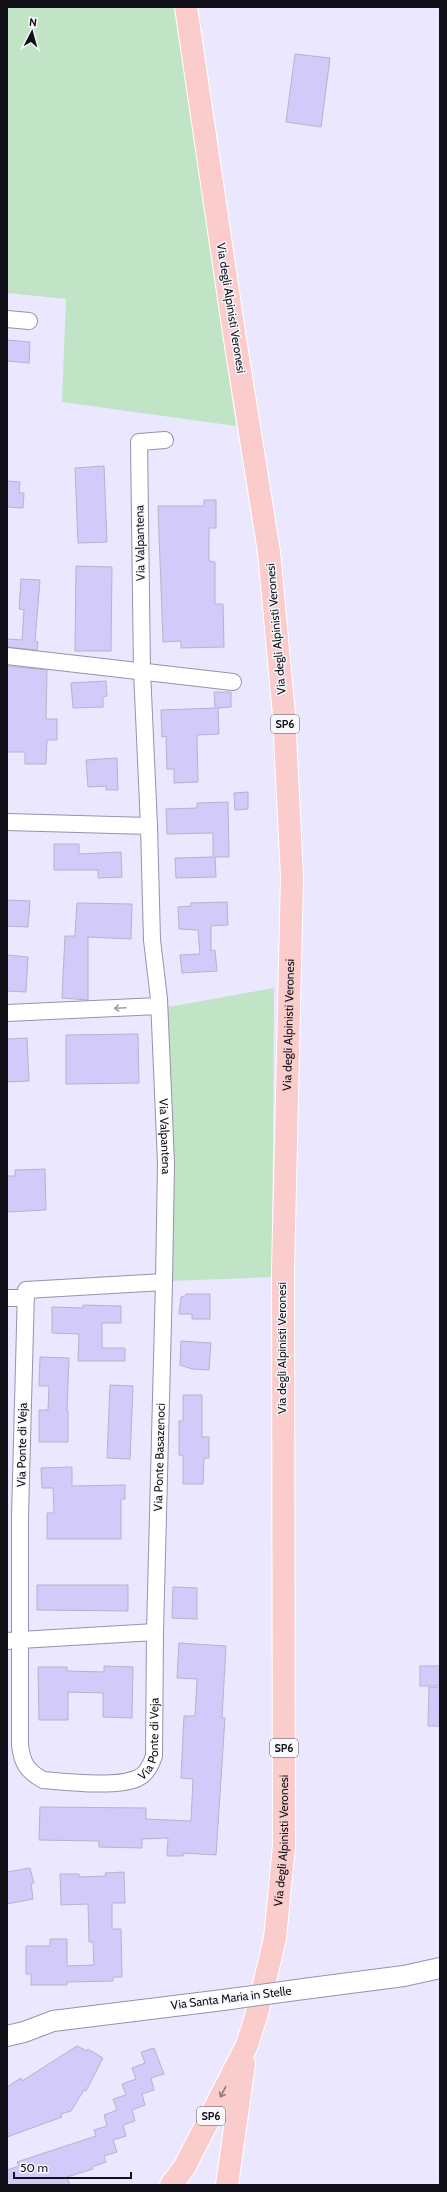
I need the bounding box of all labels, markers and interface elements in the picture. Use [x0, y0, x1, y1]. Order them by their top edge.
north arrow [12, 12, 52, 52]
text: N [28, 15, 38, 29]
street label: Via degli Alpinisti Veronesi [214, 242, 249, 374]
street label: Via Valpantena [131, 505, 148, 581]
street label: Via degli Alpinisti Veronesi [262, 563, 289, 695]
road number: SP6 [271, 715, 299, 733]
street label: Via degli Alpinisti Veronesi [279, 959, 297, 1091]
one-way arrow [114, 1004, 127, 1011]
street label: Via Valpantena [156, 1098, 174, 1175]
street label: Via degli Alpinisti Veronesi [274, 1282, 289, 1414]
street label: Via Ponte di Veja [13, 1402, 30, 1487]
street label: Via Ponte Basazenoci [150, 1403, 168, 1512]
street label: Via Ponte di Veja [135, 1697, 161, 1783]
road number: SP6 [270, 1739, 298, 1757]
street label: Via degli Alpinisti Veronesi [270, 1775, 291, 1907]
street label: Via Santa Maria in Stelle [170, 1983, 292, 2012]
one-way arrow [219, 2086, 226, 2098]
road number: SP6 [197, 2107, 225, 2125]
scale bar [14, 2154, 131, 2180]
text: 50 m [20, 2160, 48, 2175]

